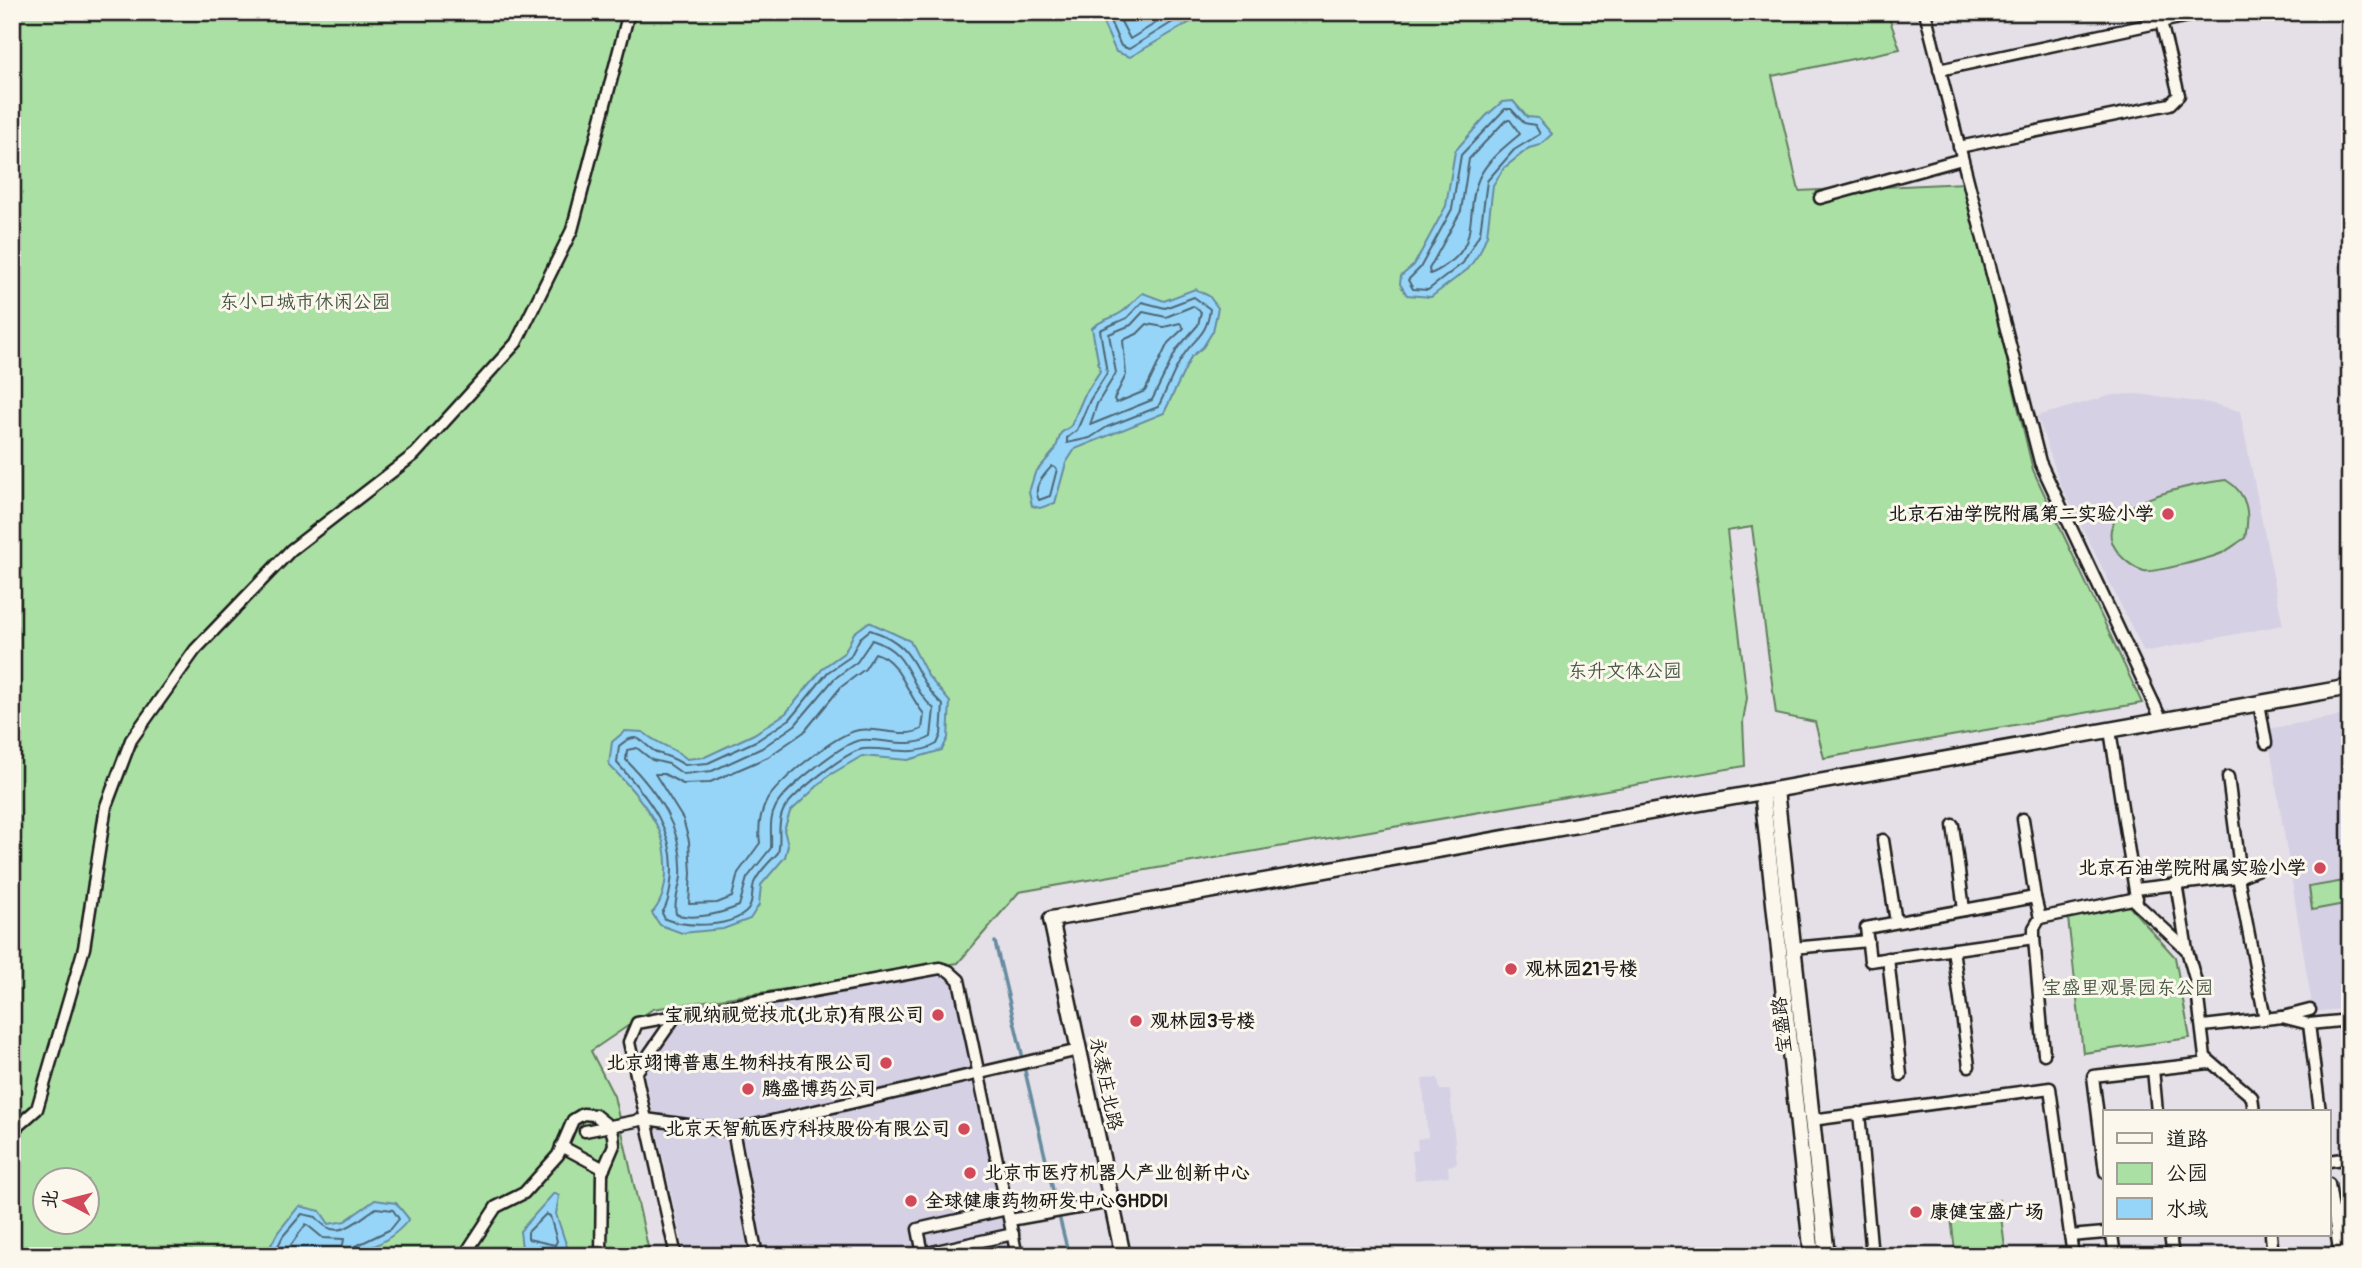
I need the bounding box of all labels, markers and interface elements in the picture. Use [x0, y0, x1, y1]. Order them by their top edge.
park label: 东小口城市休闲公园 [219, 290, 391, 314]
place label: 北京石油学院附属第二实验小学 [1888, 502, 2154, 526]
marker: 北京石油学院附属第二实验小学 [2160, 506, 2176, 522]
park label: 东升文体公园 [1568, 659, 1682, 683]
place label: 北京石油学院附属实验小学 [2078, 856, 2306, 880]
marker: 北京石油学院附属实验小学 [2312, 860, 2328, 876]
place label: 观林园21号楼 [1525, 957, 1638, 981]
marker: 观林园21号楼 [1503, 961, 1519, 977]
park label: 宝盛里观景园东公园 [2042, 976, 2214, 1000]
street label: 宝盛路 [1767, 995, 1797, 1055]
place label: 宝视纳视觉技术(北京)有限公司 [664, 1003, 924, 1027]
marker: 宝视纳视觉技术(北京)有限公司 [930, 1007, 946, 1023]
place label: 观林园3号楼 [1150, 1009, 1256, 1033]
marker: 观林园3号楼 [1128, 1013, 1144, 1029]
street label: 永泰庄北路 [1084, 1035, 1128, 1133]
place label: 北京翊博普惠生物科技有限公司 [606, 1051, 872, 1075]
marker: 北京翊博普惠生物科技有限公司 [878, 1055, 894, 1071]
place label: 腾盛博药公司 [762, 1077, 876, 1101]
marker: 腾盛博药公司 [740, 1081, 756, 1097]
legend [2103, 1110, 2330, 1236]
place label: 北京天智航医疗科技股份有限公司 [665, 1117, 950, 1141]
marker: 北京天智航医疗科技股份有限公司 [956, 1121, 972, 1137]
text: 道路 [2166, 1126, 2208, 1153]
text: 公园 [2166, 1160, 2208, 1187]
place label: 北京市医疗机器人产业创新中心 [984, 1161, 1250, 1185]
marker: 北京市医疗机器人产业创新中心 [962, 1165, 978, 1181]
north arrow [32, 1166, 102, 1236]
text: 北 [37, 1188, 63, 1210]
place label: 全球健康药物研发中心GHDDI [925, 1189, 1168, 1213]
marker: 全球健康药物研发中心GHDDI [903, 1193, 919, 1209]
text: 水域 [2166, 1196, 2208, 1223]
place label: 康健宝盛广场 [1930, 1200, 2044, 1224]
marker: 康健宝盛广场 [1908, 1204, 1924, 1220]

